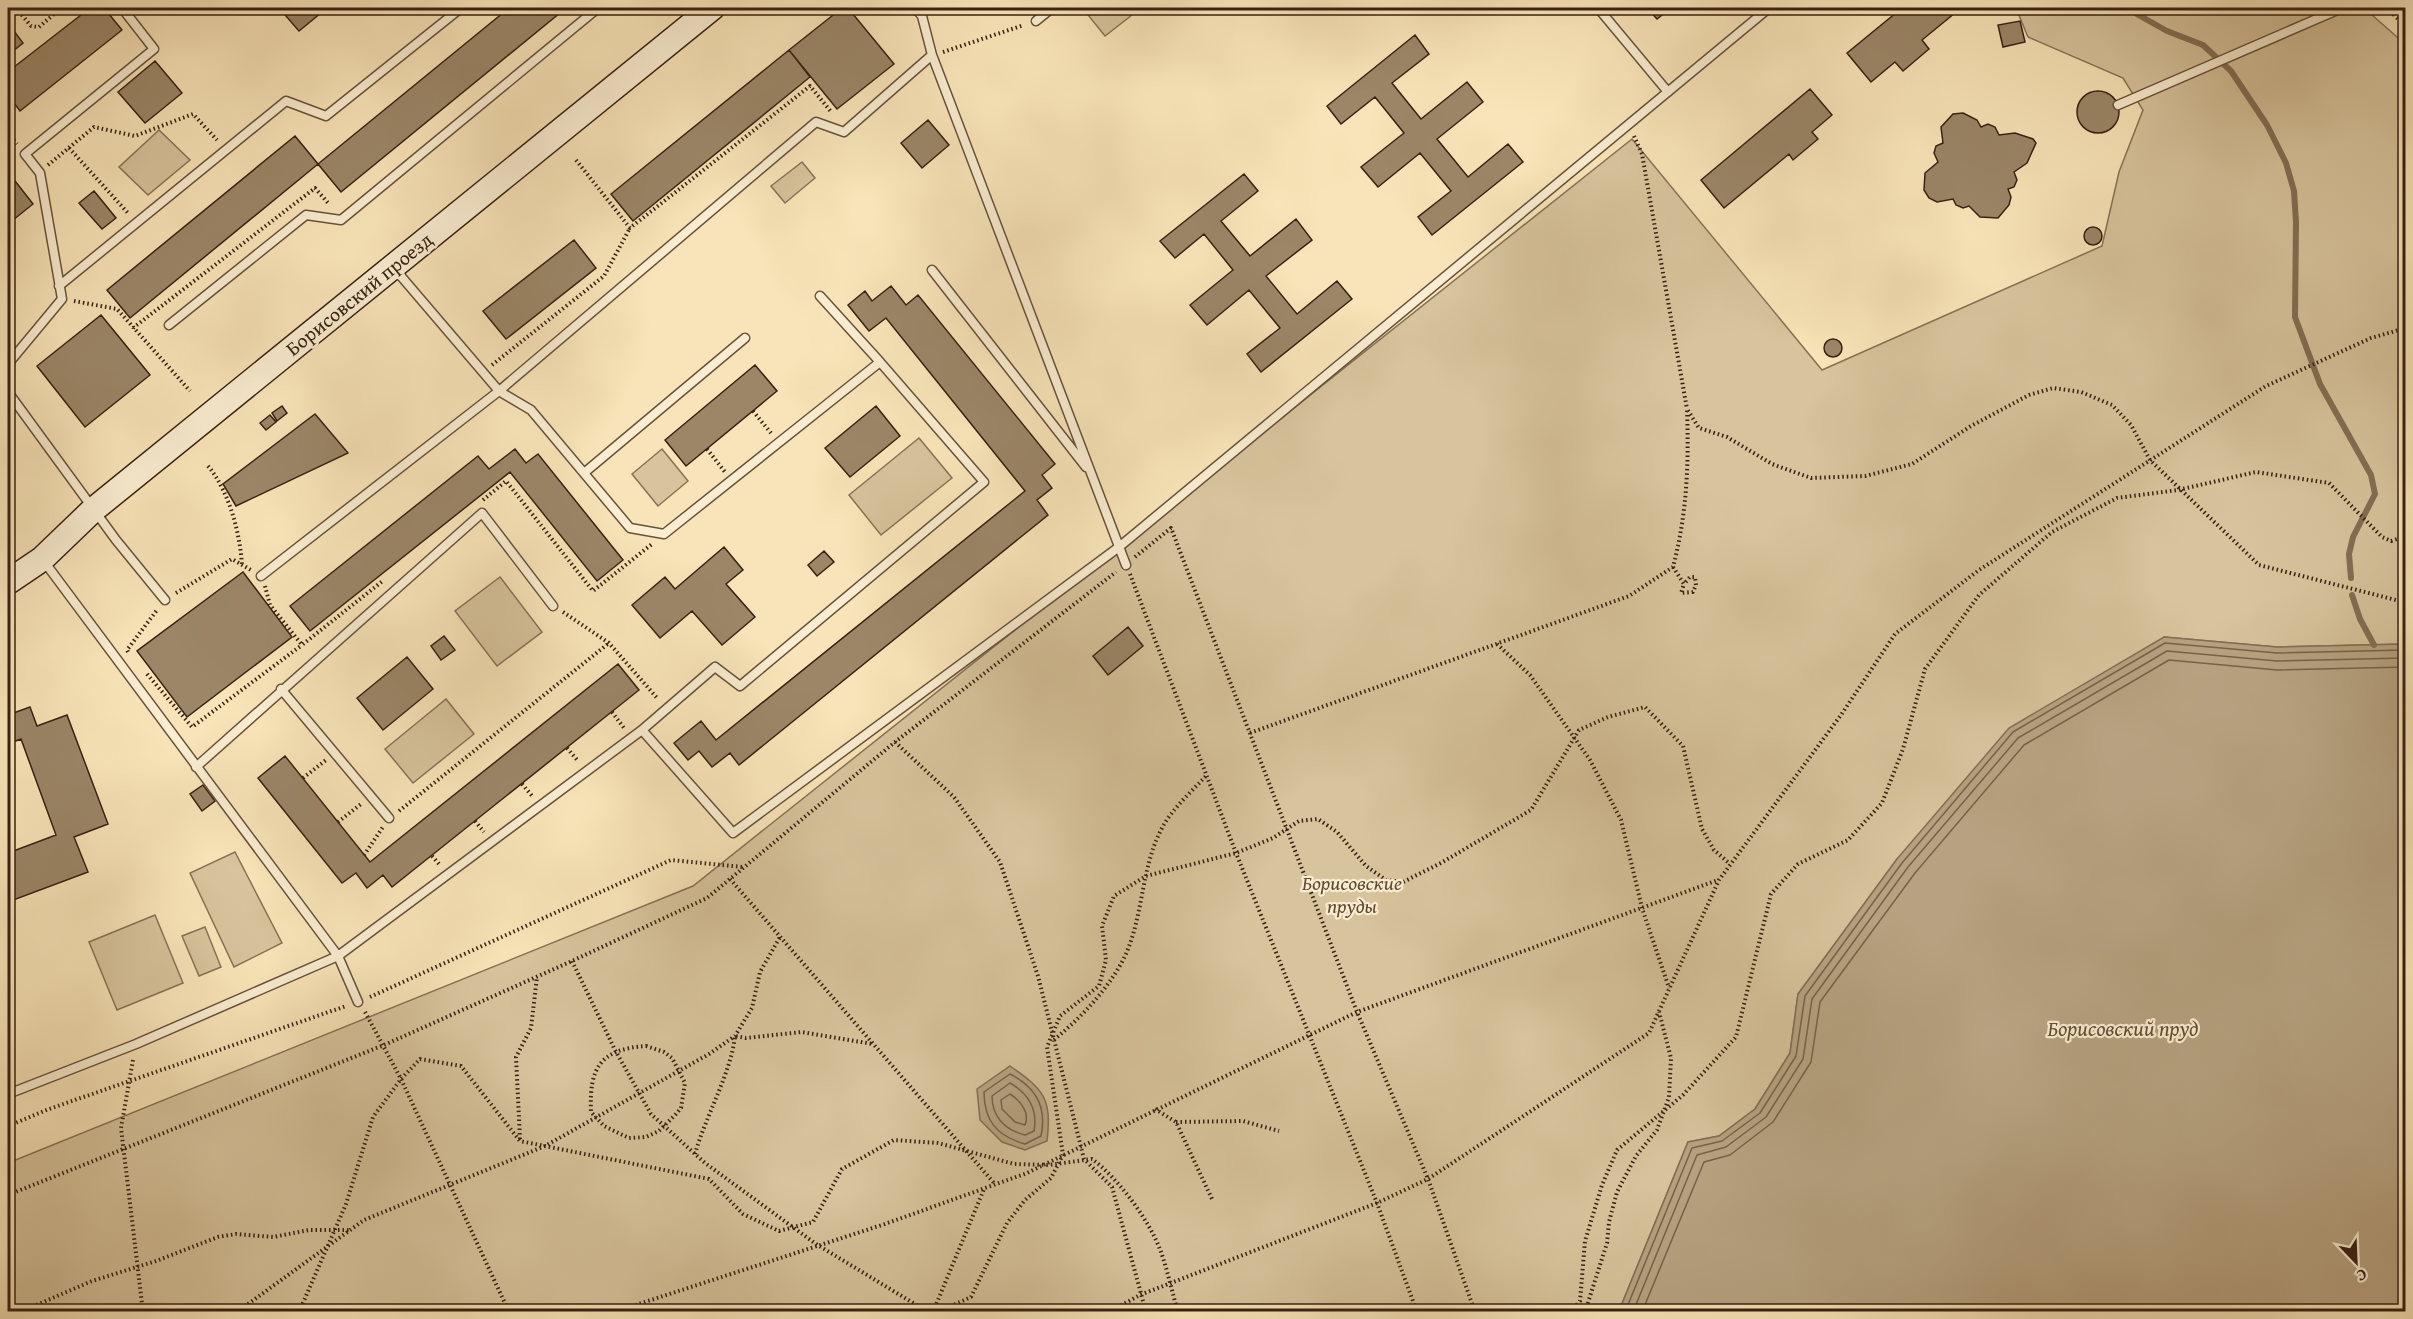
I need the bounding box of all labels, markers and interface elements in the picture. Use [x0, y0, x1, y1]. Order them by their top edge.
street label: Борисовский проезд [279, 225, 439, 362]
park label: Борисовские пруды [1302, 868, 1402, 920]
water label: Борисовский пруд [2048, 1013, 2198, 1044]
north arrow [2326, 1232, 2386, 1292]
text: С [2353, 1263, 2371, 1289]

